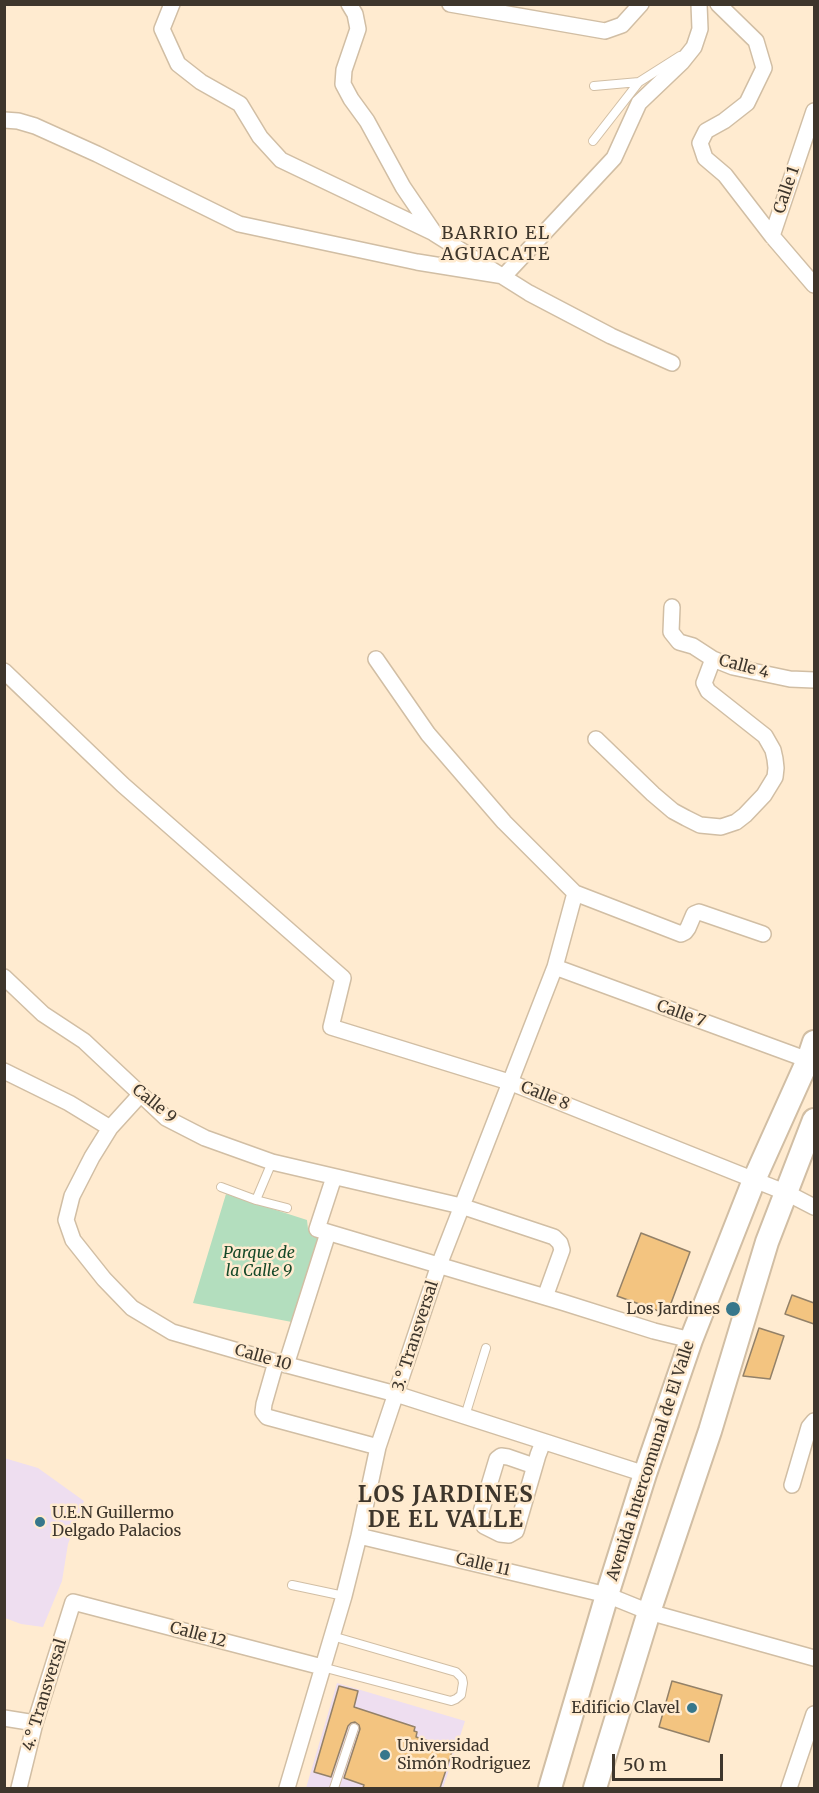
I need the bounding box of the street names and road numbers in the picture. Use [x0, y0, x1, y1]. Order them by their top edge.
street label: Calle 1 [770, 164, 804, 216]
street label: Calle 4 [717, 651, 771, 683]
street label: Calle 7 [654, 996, 708, 1032]
street label: Calle 8 [518, 1078, 572, 1114]
street label: Calle 9 [128, 1080, 180, 1128]
street label: 3.° Transversal [389, 1278, 443, 1394]
street label: Avenida Intercomunal de El Valle [603, 1339, 699, 1583]
street label: Calle 10 [232, 1341, 294, 1375]
street label: Calle 11 [454, 1549, 512, 1581]
street label: Calle 12 [168, 1618, 228, 1652]
street label: 4.° Transversal [19, 1637, 71, 1753]

